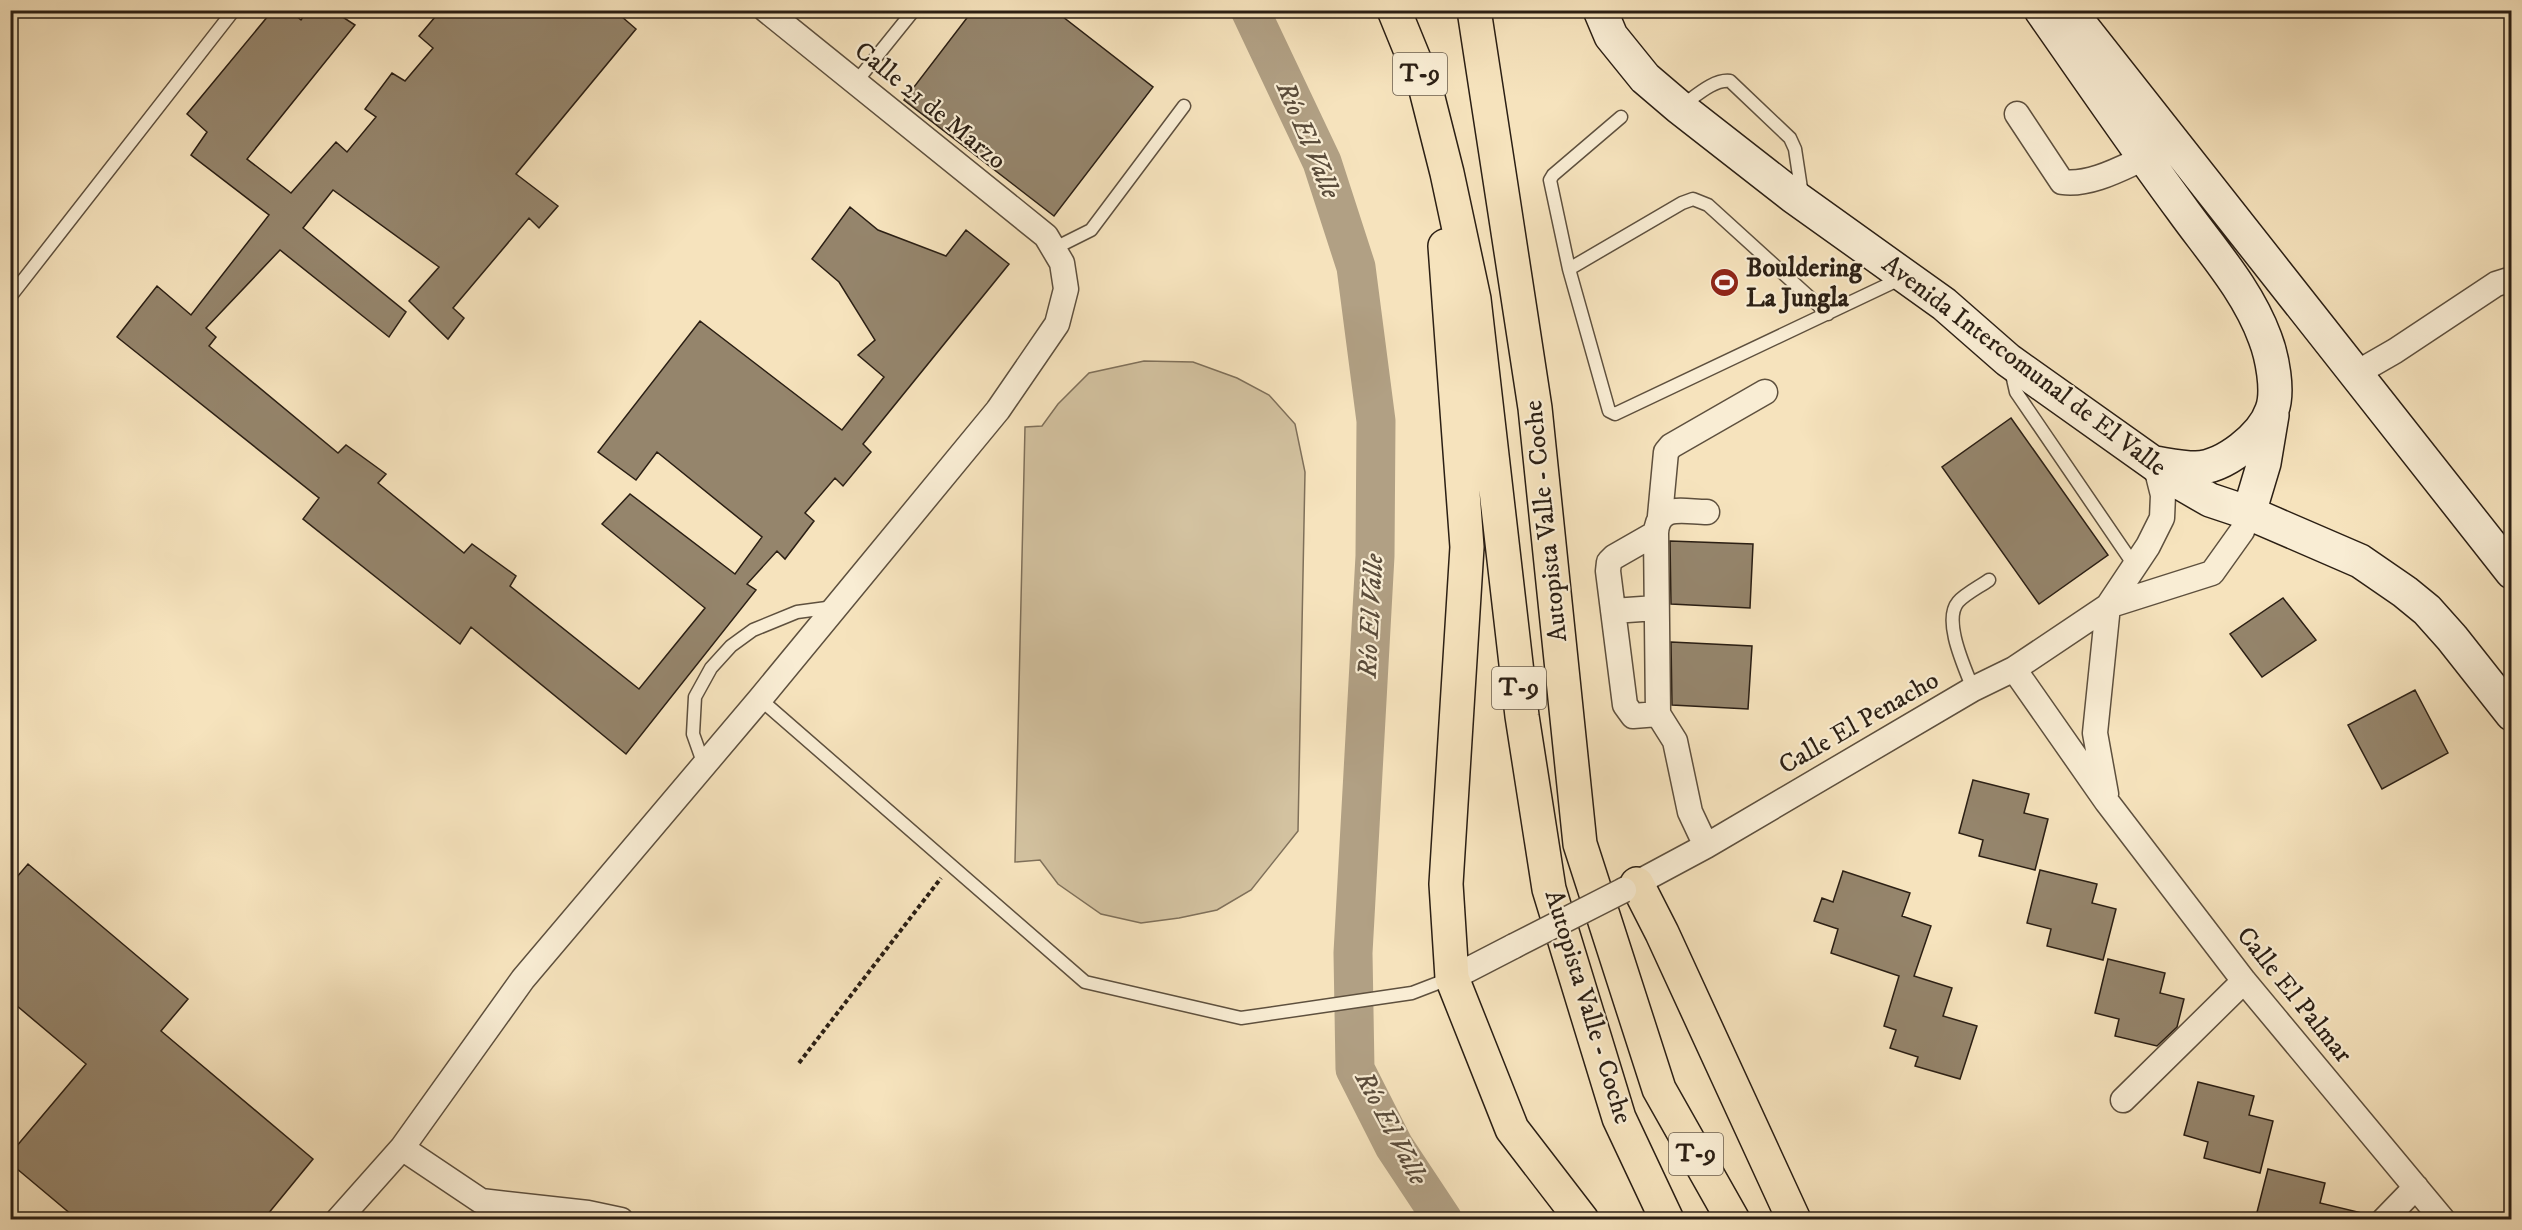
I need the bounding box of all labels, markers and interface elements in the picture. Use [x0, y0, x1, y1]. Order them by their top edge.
street label: Calle 21 de Marzo [847, 35, 1013, 177]
road number: T-9 [1393, 53, 1447, 95]
water label: Río El Valle [1268, 75, 1348, 205]
street label: Avenida Intercomunal de El Valle [1875, 248, 2173, 484]
place label: Bouldering La Jungla [1746, 252, 1863, 315]
sports icon: Bouldering La Jungla [1709, 267, 1741, 299]
street label: Autopista Valle - Coche [1517, 399, 1575, 643]
water label: Río El Valle [1351, 552, 1391, 680]
street label: Calle El Penacho [1773, 664, 1945, 782]
road number: T-9 [1492, 667, 1546, 709]
street label: Autopista Valle - Coche [1537, 886, 1639, 1128]
street label: Calle El Palmar [2229, 920, 2359, 1070]
water label: Río El Valle [1346, 1064, 1436, 1192]
road number: T-9 [1669, 1133, 1723, 1175]

